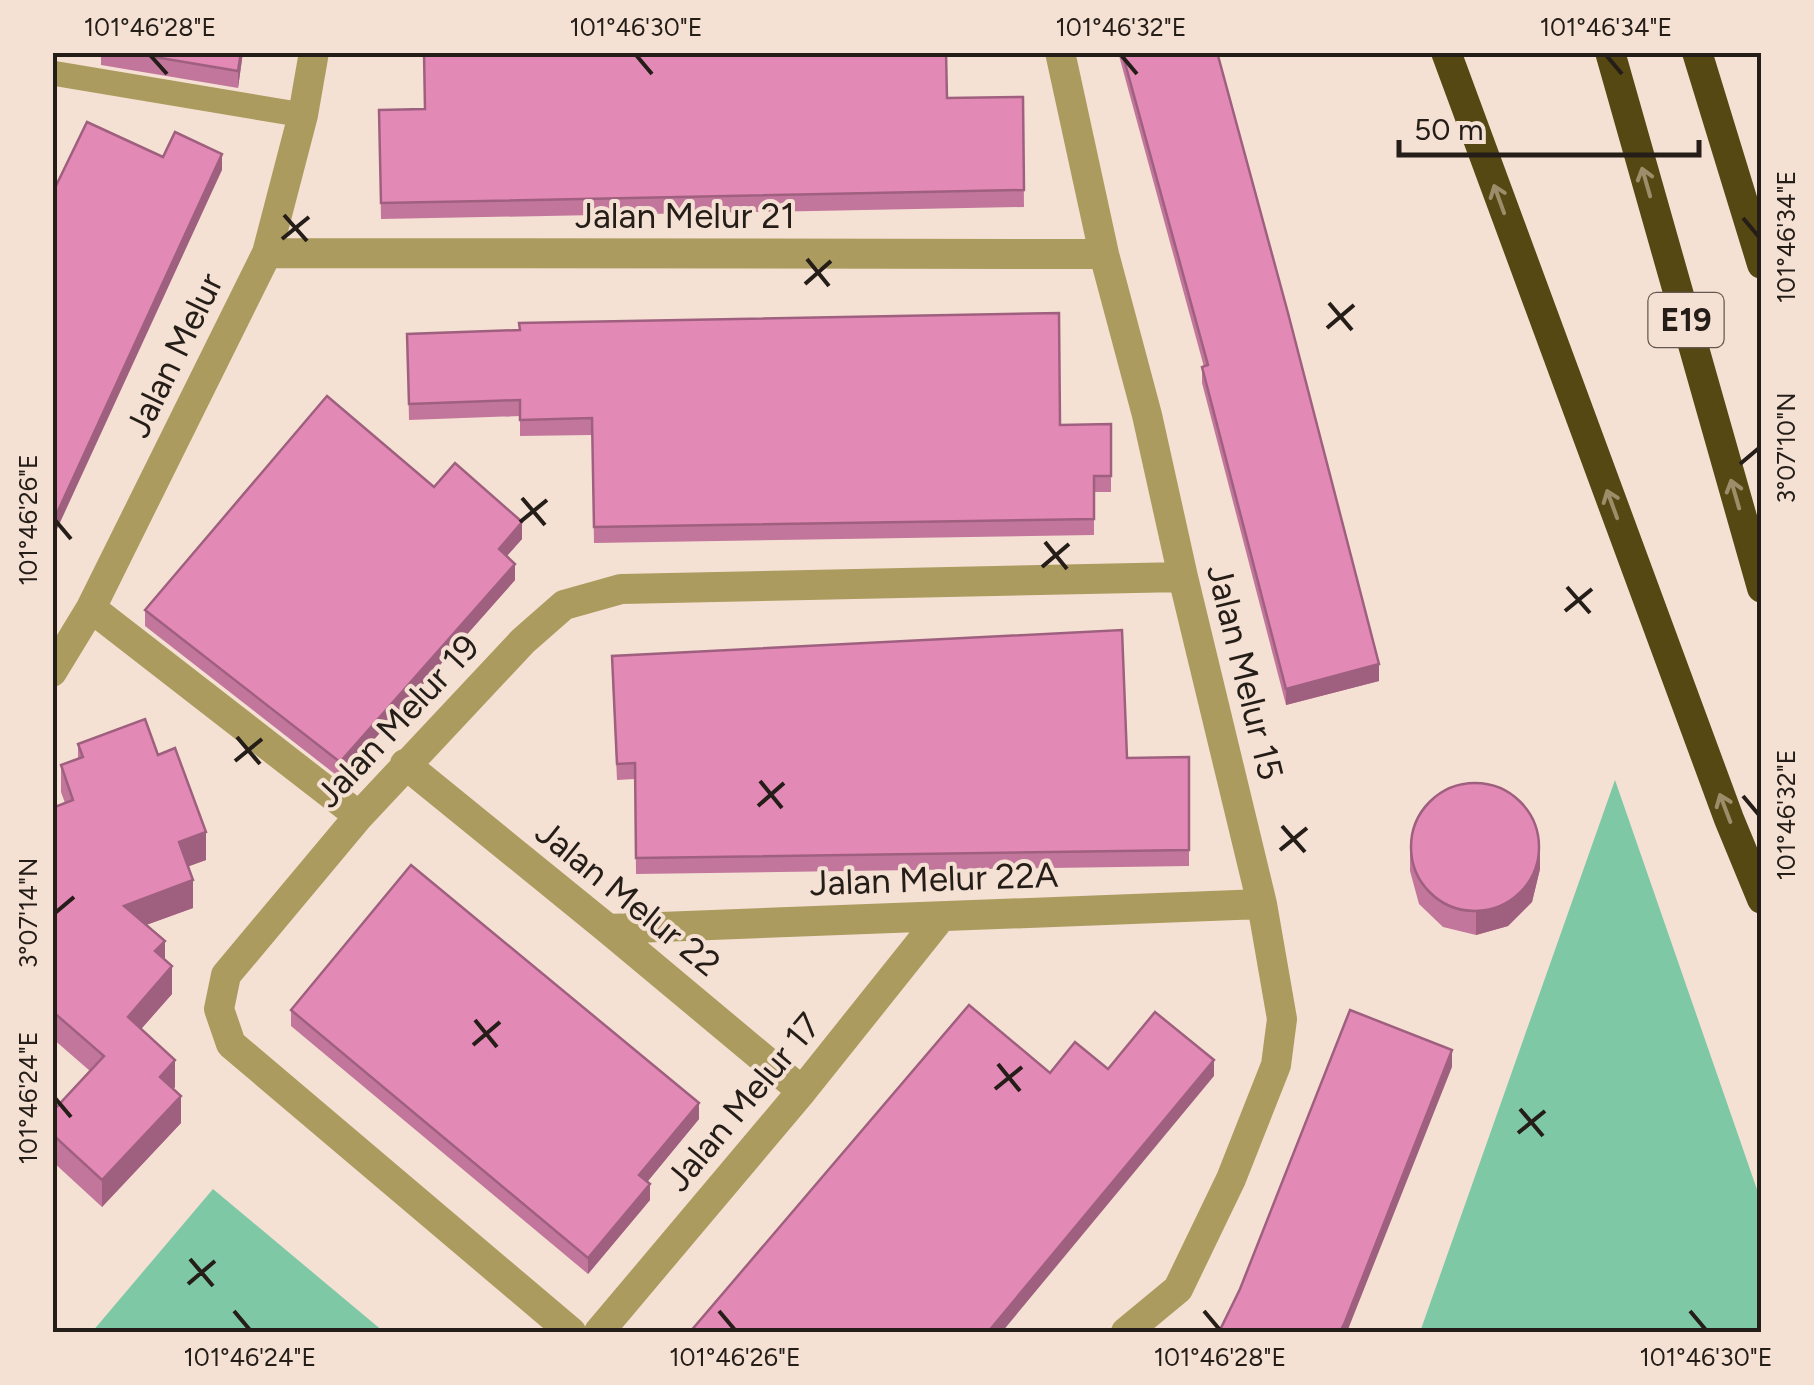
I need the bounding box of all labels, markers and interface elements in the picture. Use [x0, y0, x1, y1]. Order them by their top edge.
text: 101°46'28"E [84, 12, 216, 42]
text: 101°46'30"E [569, 12, 703, 42]
text: 101°46'32"E [1056, 12, 1186, 42]
text: 101°46'34"E [1540, 12, 1672, 42]
scale bar [1399, 95, 1699, 157]
text: 50 m [1414, 111, 1483, 148]
one-way arrow [1636, 167, 1655, 198]
text: 101°46'34"E [1771, 171, 1801, 303]
one-way arrow [1489, 184, 1507, 214]
street label: Jalan Melur 21 [575, 195, 795, 237]
street label: Jalan Melur [116, 266, 232, 444]
road number: E19 [1648, 293, 1724, 347]
text: 3°07'10"N [1771, 393, 1801, 503]
text: 101°46'26"E [13, 454, 43, 586]
one-way arrow [1725, 479, 1743, 511]
one-way arrow [1602, 489, 1620, 520]
street label: Jalan Melur 15 [1198, 560, 1292, 784]
street label: Jalan Melur 19 [307, 626, 487, 816]
text: 101°46'32"E [1771, 750, 1801, 880]
one-way arrow [1715, 794, 1733, 825]
street label: Jalan Melur 22 [527, 811, 729, 985]
street label: Jalan Melur 22A [809, 854, 1059, 904]
text: 3°07'14"N [13, 858, 43, 968]
street label: Jalan Melur 17 [656, 1005, 830, 1199]
text: 101°46'24"E [13, 1032, 43, 1164]
text: 101°46'24"E [184, 1342, 316, 1372]
text: 101°46'26"E [669, 1342, 801, 1372]
text: 101°46'28"E [1154, 1342, 1286, 1372]
text: 101°46'30"E [1639, 1342, 1773, 1372]

